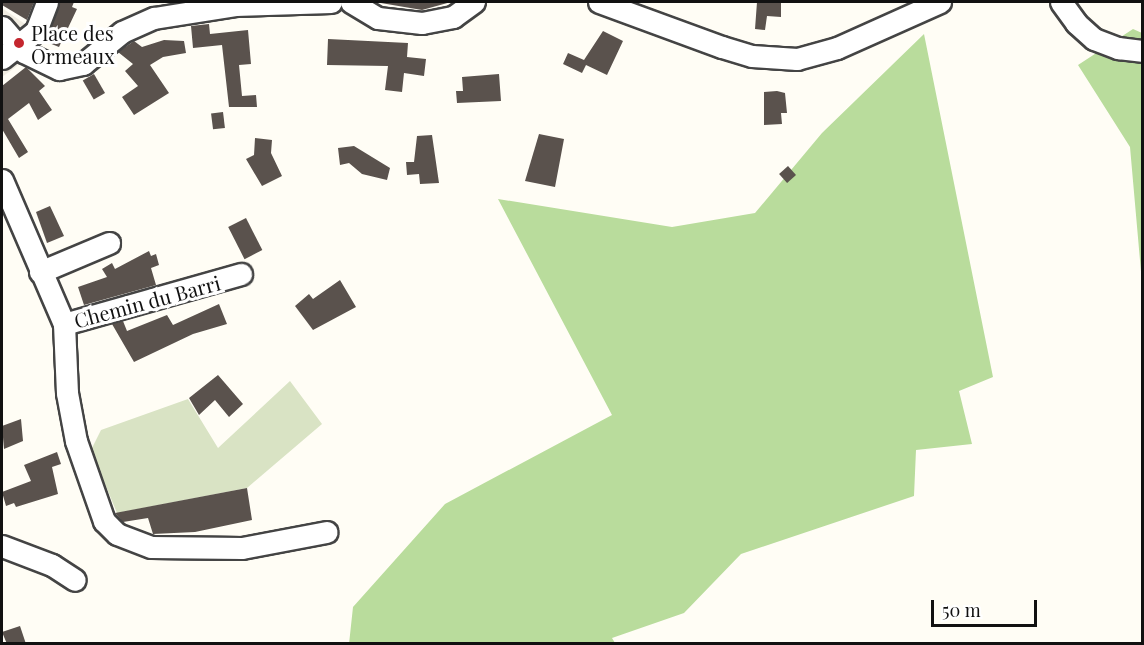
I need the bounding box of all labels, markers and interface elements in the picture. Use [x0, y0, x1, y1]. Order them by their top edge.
place label: Place des Ormeaux [31, 20, 115, 67]
marker: Place des Ormeaux [12, 36, 26, 50]
street label: Chemin du Barri [71, 270, 223, 332]
scale bar [934, 588, 1040, 626]
text: 50 m [942, 598, 981, 622]

